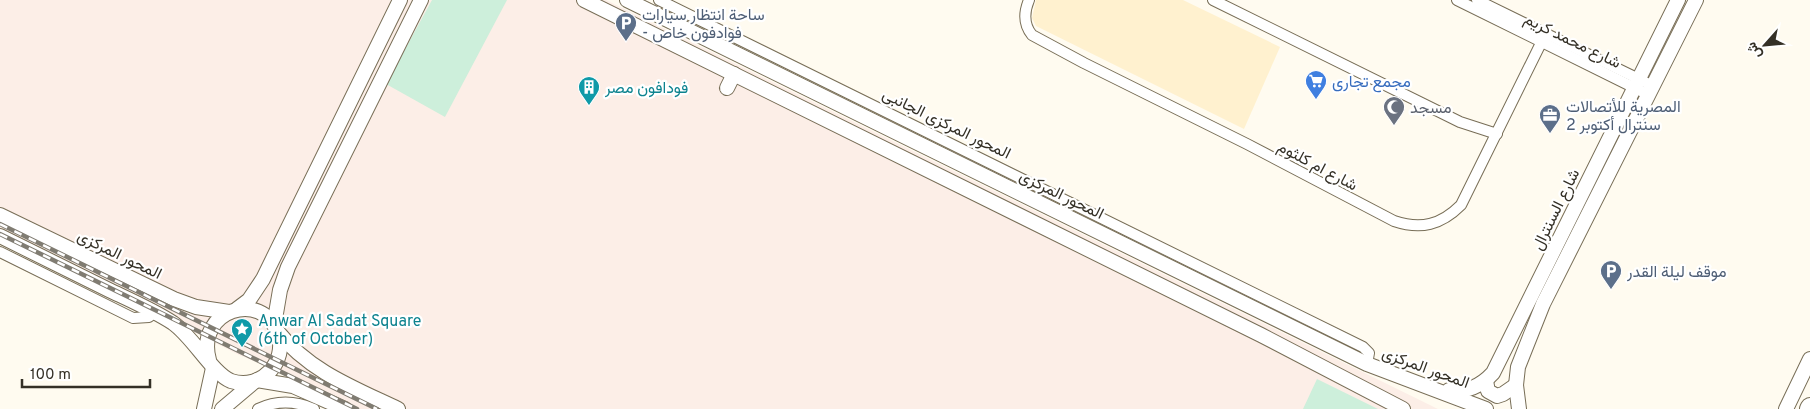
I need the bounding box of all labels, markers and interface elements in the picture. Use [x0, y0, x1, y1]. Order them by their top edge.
place label: ساحة انتظار سيارات - فوادفون خاص [642, 6, 765, 44]
street label: شارع محمد كريم [1520, 10, 1624, 74]
parking icon: ساحة انتظار سيارات - فوادفون خاص [614, 11, 638, 42]
north arrow [1740, 20, 1790, 70]
text: ش [1743, 39, 1766, 62]
supermarket icon: مجمع تجارى [1304, 69, 1328, 100]
place label: مجمع تجارى [1332, 73, 1411, 93]
building icon: فودافون مصر [577, 75, 601, 106]
place label: فودافون مصر [604, 79, 688, 99]
street label: المحور المركزى الجانبى [879, 85, 1014, 165]
mosque icon: مسجد [1382, 95, 1406, 126]
place label: المصرية للأتصالات سنترال أكتوبر 2 [1566, 98, 1681, 136]
place label: مسجد [1410, 99, 1451, 119]
office icon: المصرية للأتصالات سنترال أكتوبر 2 [1538, 103, 1562, 134]
street label: شارع ام كلثوم [1274, 137, 1360, 196]
street label: شارع السنترال [1529, 166, 1585, 254]
street label: المحور المركزى [1016, 167, 1107, 225]
street label: المحور المركزى [74, 227, 165, 285]
parking icon: موقف ليلة القدر [1599, 259, 1623, 290]
place label: موقف ليلة القدر [1626, 263, 1726, 283]
place label: Anwar Al Sadat Square (6th of October) [258, 312, 421, 350]
place icon: Anwar Al Sadat Square (6th of October) [230, 317, 254, 348]
street label: المحور المركزى [1379, 344, 1472, 394]
scale bar [22, 356, 150, 388]
text: 100 m [30, 366, 71, 385]

